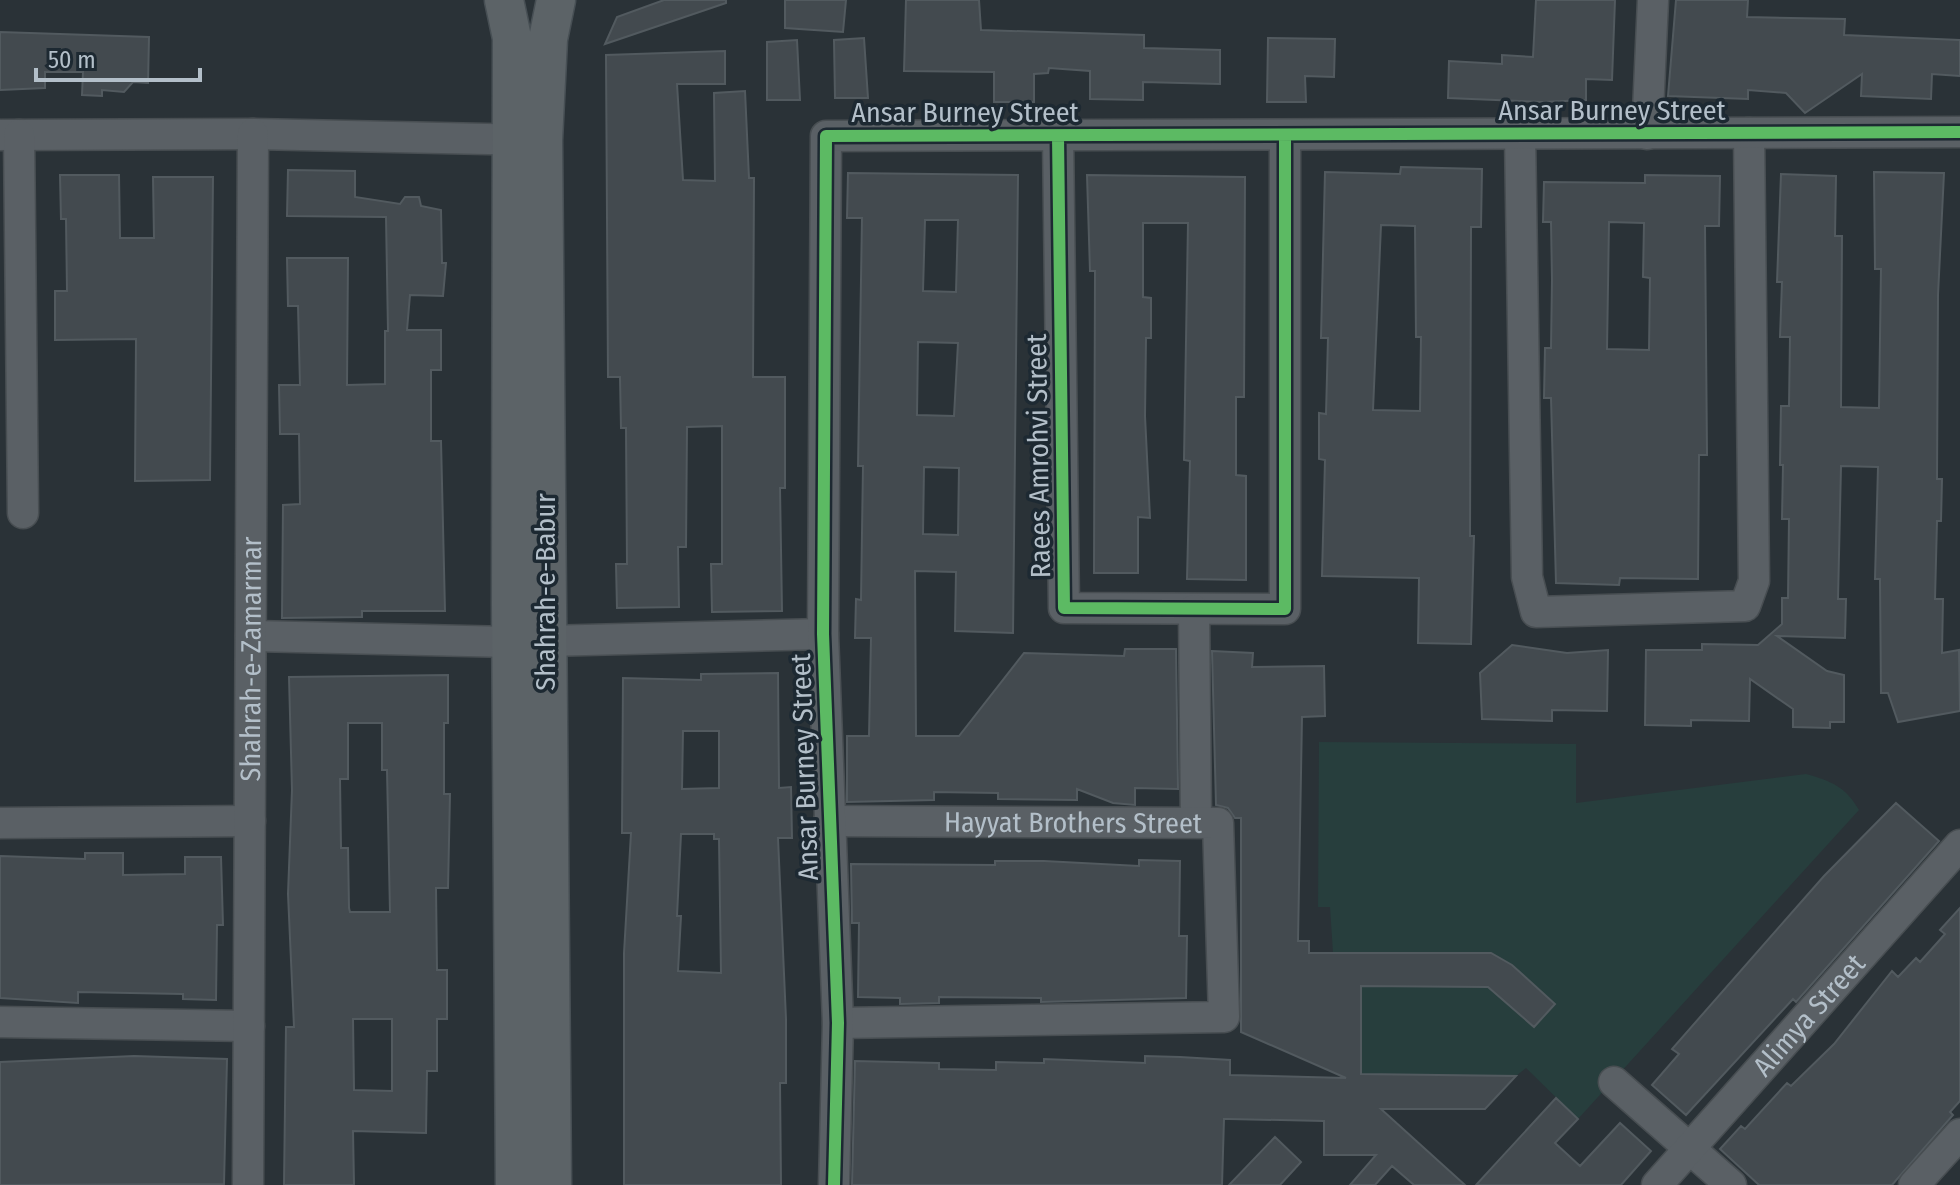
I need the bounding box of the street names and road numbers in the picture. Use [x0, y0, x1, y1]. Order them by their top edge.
street label: Ansar Burney Street [1498, 94, 1727, 127]
street label: Ansar Burney Street [851, 96, 1080, 129]
street label: Raees Amrohvi Street [1020, 333, 1057, 578]
street label: Shahrah-e-Babur [529, 493, 562, 691]
street label: Shahrah-e-Zamarmar [234, 536, 268, 782]
street label: Ansar Burney Street [784, 652, 825, 881]
street label: Hayyat Brothers Street [944, 806, 1203, 840]
street label: Alimya Street [1746, 947, 1872, 1083]

